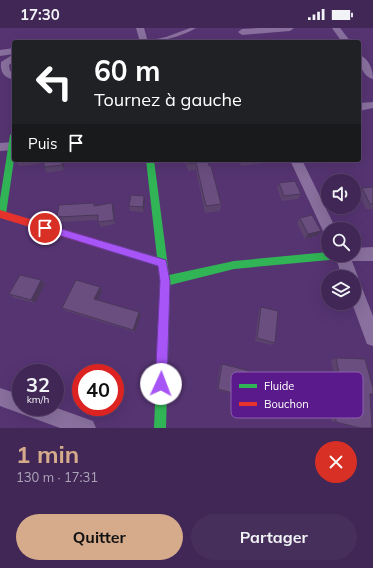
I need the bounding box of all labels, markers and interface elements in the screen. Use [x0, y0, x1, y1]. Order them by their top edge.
text: 17:30 [20, 5, 60, 24]
text: 60 m [94, 53, 160, 88]
icon: left [28, 56, 80, 108]
text: Tournez à gauche [94, 88, 242, 111]
icon: arrive [65, 132, 87, 154]
text: Puis [28, 134, 57, 153]
map controls [321, 174, 361, 310]
button: sound [321, 174, 361, 214]
pin [28, 211, 62, 245]
icon: arrive [34, 217, 56, 239]
button: search [321, 222, 361, 262]
button: layers [321, 270, 361, 310]
position arrow [140, 363, 182, 405]
speed limit sign: 40 [72, 364, 124, 416]
text: 32 [26, 372, 50, 397]
legend [231, 372, 363, 418]
text: Fluide [264, 379, 294, 393]
text: km/h [27, 393, 49, 406]
text: Bouchon [264, 397, 309, 411]
text: 1 min [16, 439, 79, 469]
button: close [315, 441, 357, 483]
text: 130 m · 17:31 [16, 469, 98, 485]
button: Quitter [16, 514, 183, 560]
button: Partager [191, 514, 357, 560]

